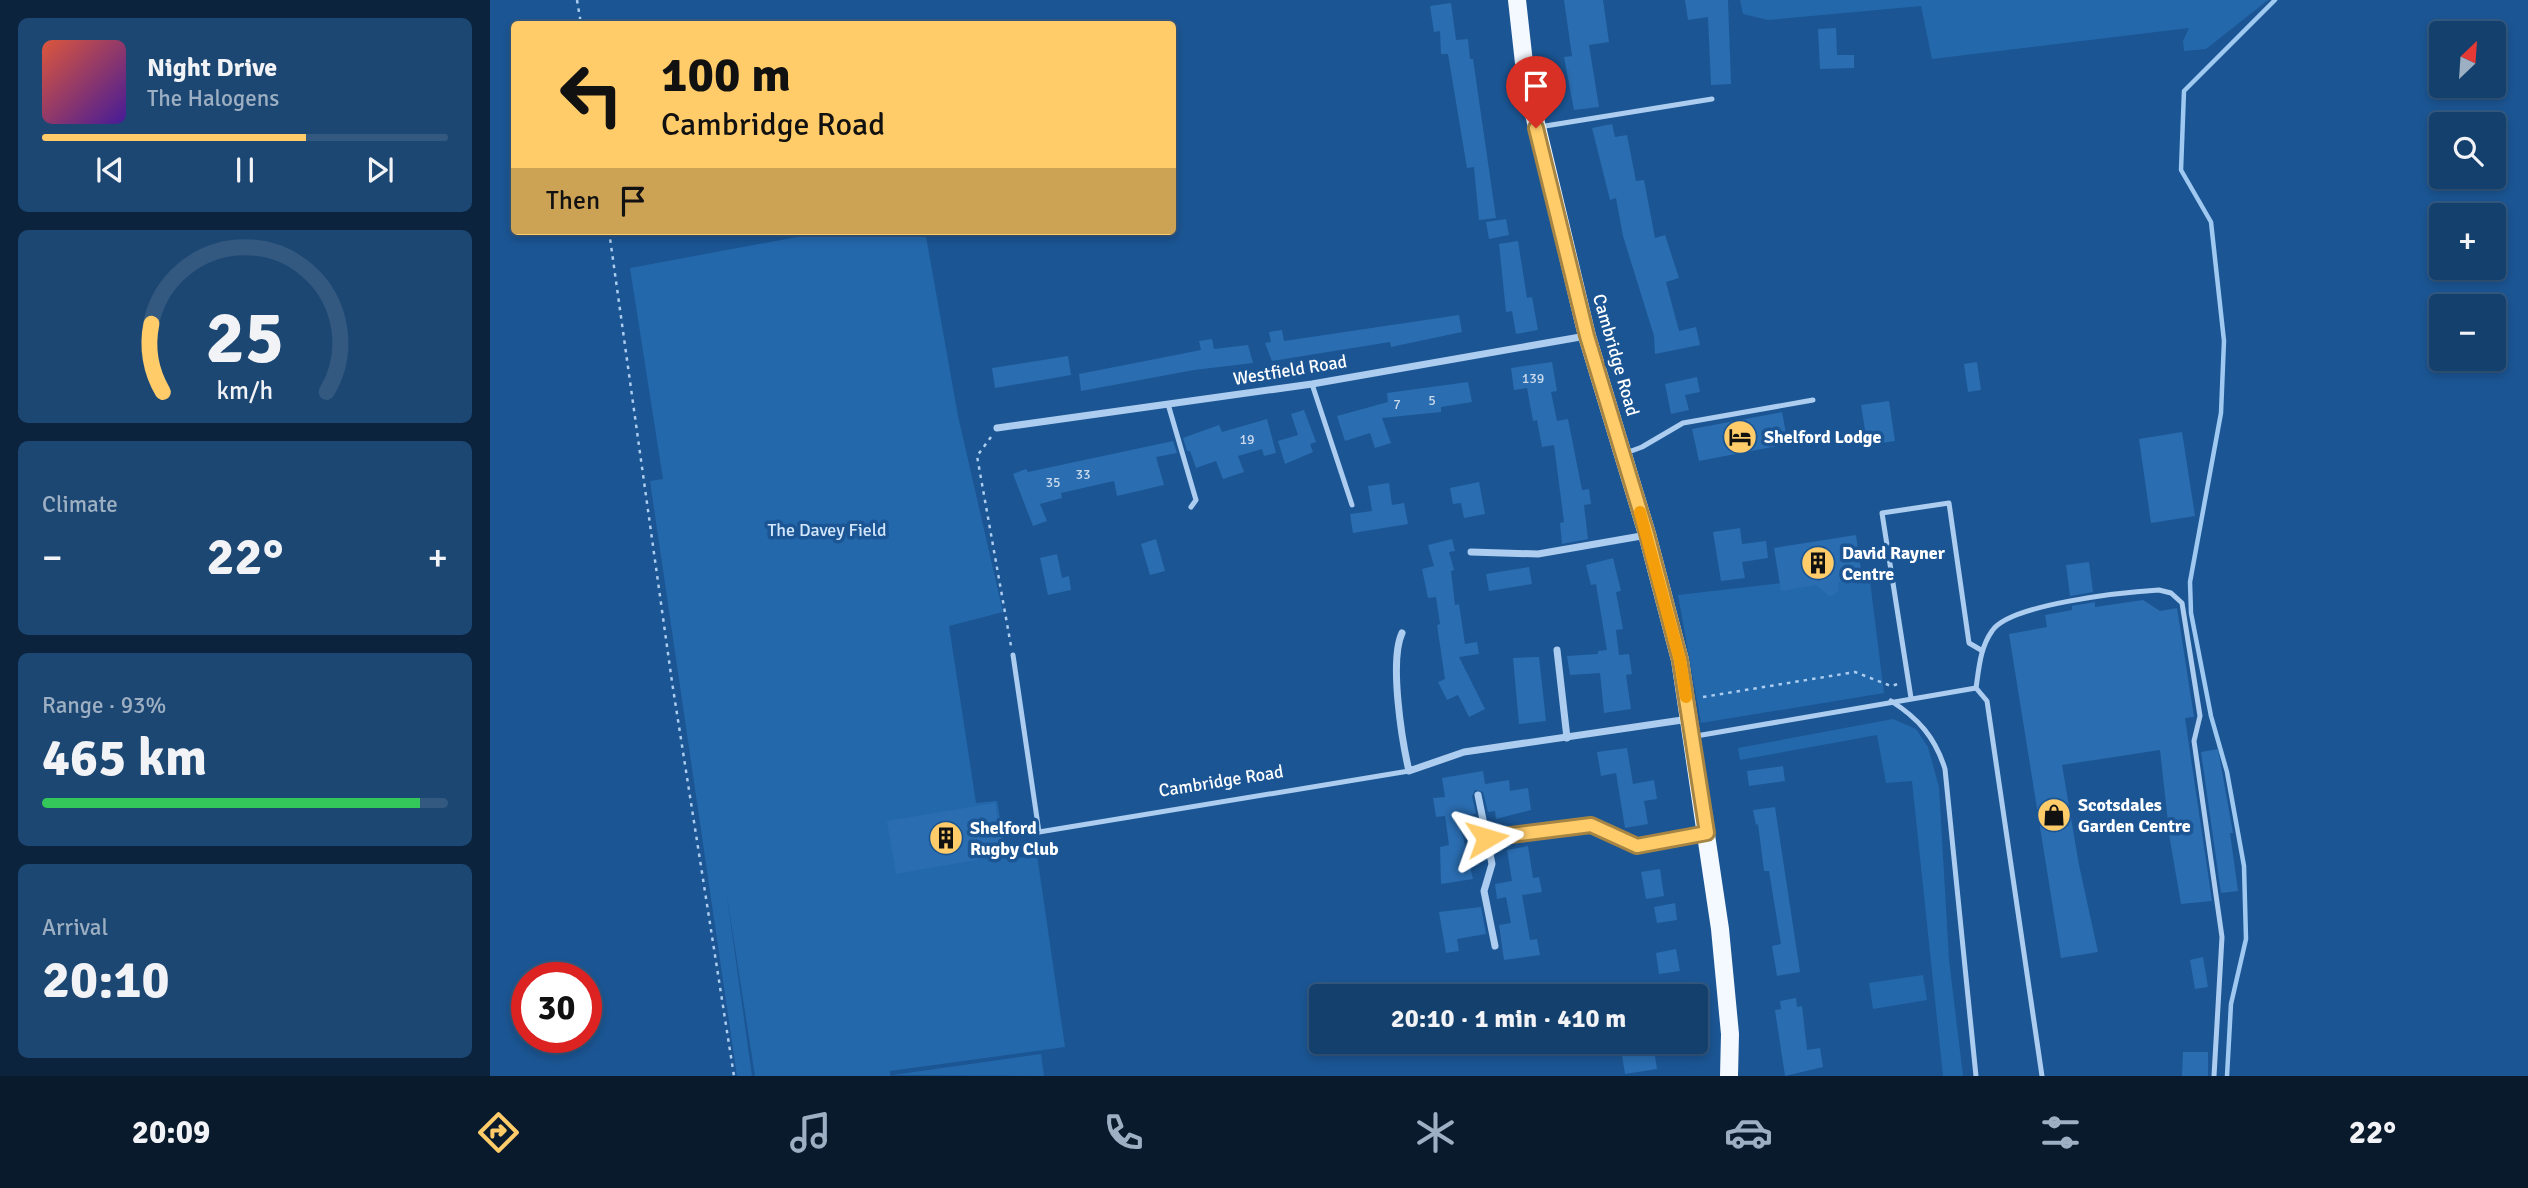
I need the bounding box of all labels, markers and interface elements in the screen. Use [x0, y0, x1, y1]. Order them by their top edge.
north arrow [2429, 21, 2506, 98]
map controls [2429, 21, 2506, 371]
text: 100 m [661, 45, 791, 105]
icon: left [546, 49, 637, 140]
text: Night Drive [147, 52, 277, 84]
pin [1506, 56, 1566, 128]
icon: arrive [1517, 67, 1555, 105]
text: The Halogens [147, 84, 279, 113]
text: Cambridge Road [661, 105, 885, 144]
button: search [2429, 112, 2506, 189]
icon: previous [91, 151, 129, 189]
icon: pause [226, 151, 264, 189]
icon: next [361, 151, 399, 189]
icon: arrive [614, 182, 652, 220]
text: Then [546, 185, 600, 217]
button: + [2429, 203, 2506, 280]
street label: Cambridge Road [1588, 291, 1644, 419]
button: − [2429, 294, 2506, 371]
text: 25 [206, 295, 284, 384]
street label: Westfield Road [1232, 350, 1348, 390]
house number: 139 [1522, 370, 1544, 387]
text: km/h [217, 375, 273, 406]
house number: 5 [1428, 392, 1436, 409]
house number: 7 [1393, 396, 1401, 413]
hotel icon: Shelford Lodge [1721, 418, 1759, 456]
place label: Shelford Lodge [1764, 426, 1882, 448]
house number: 19 [1239, 431, 1255, 448]
house number: 33 [1075, 466, 1091, 483]
house number: 35 [1045, 474, 1061, 491]
text: Climate [42, 490, 118, 519]
park label: The Davey Field [767, 519, 887, 541]
text: 22° [207, 525, 283, 589]
text: − [42, 534, 63, 581]
text: + [427, 534, 448, 581]
place label: David Rayner Centre [1842, 542, 1946, 585]
building icon: David Rayner Centre [1799, 544, 1837, 582]
text: Range · 93% [42, 691, 166, 720]
text: 465 km [42, 726, 207, 790]
street label: Cambridge Road [1157, 760, 1285, 802]
place label: Scotsdales Garden Centre [2078, 794, 2191, 837]
shop icon: Scotsdales Garden Centre [2035, 796, 2073, 834]
position arrow [1450, 801, 1524, 875]
place label: Shelford Rugby Club [970, 817, 1059, 860]
building icon: Shelford Rugby Club [927, 819, 965, 857]
text: Arrival [42, 913, 108, 942]
text: 20:10 [42, 948, 170, 1012]
speed limit sign: 30 [511, 962, 602, 1053]
text: 20:10 · 1 min · 410 m [1391, 1003, 1626, 1035]
icon: directions [474, 1108, 523, 1157]
icon: music [786, 1108, 835, 1157]
icon: phone [1099, 1108, 1148, 1157]
icon: climate [1411, 1108, 1460, 1157]
icon: car [1724, 1108, 1773, 1157]
icon: filters [2036, 1108, 2085, 1157]
text: 20:09 [132, 1113, 210, 1152]
text: 22° [2349, 1113, 2396, 1152]

